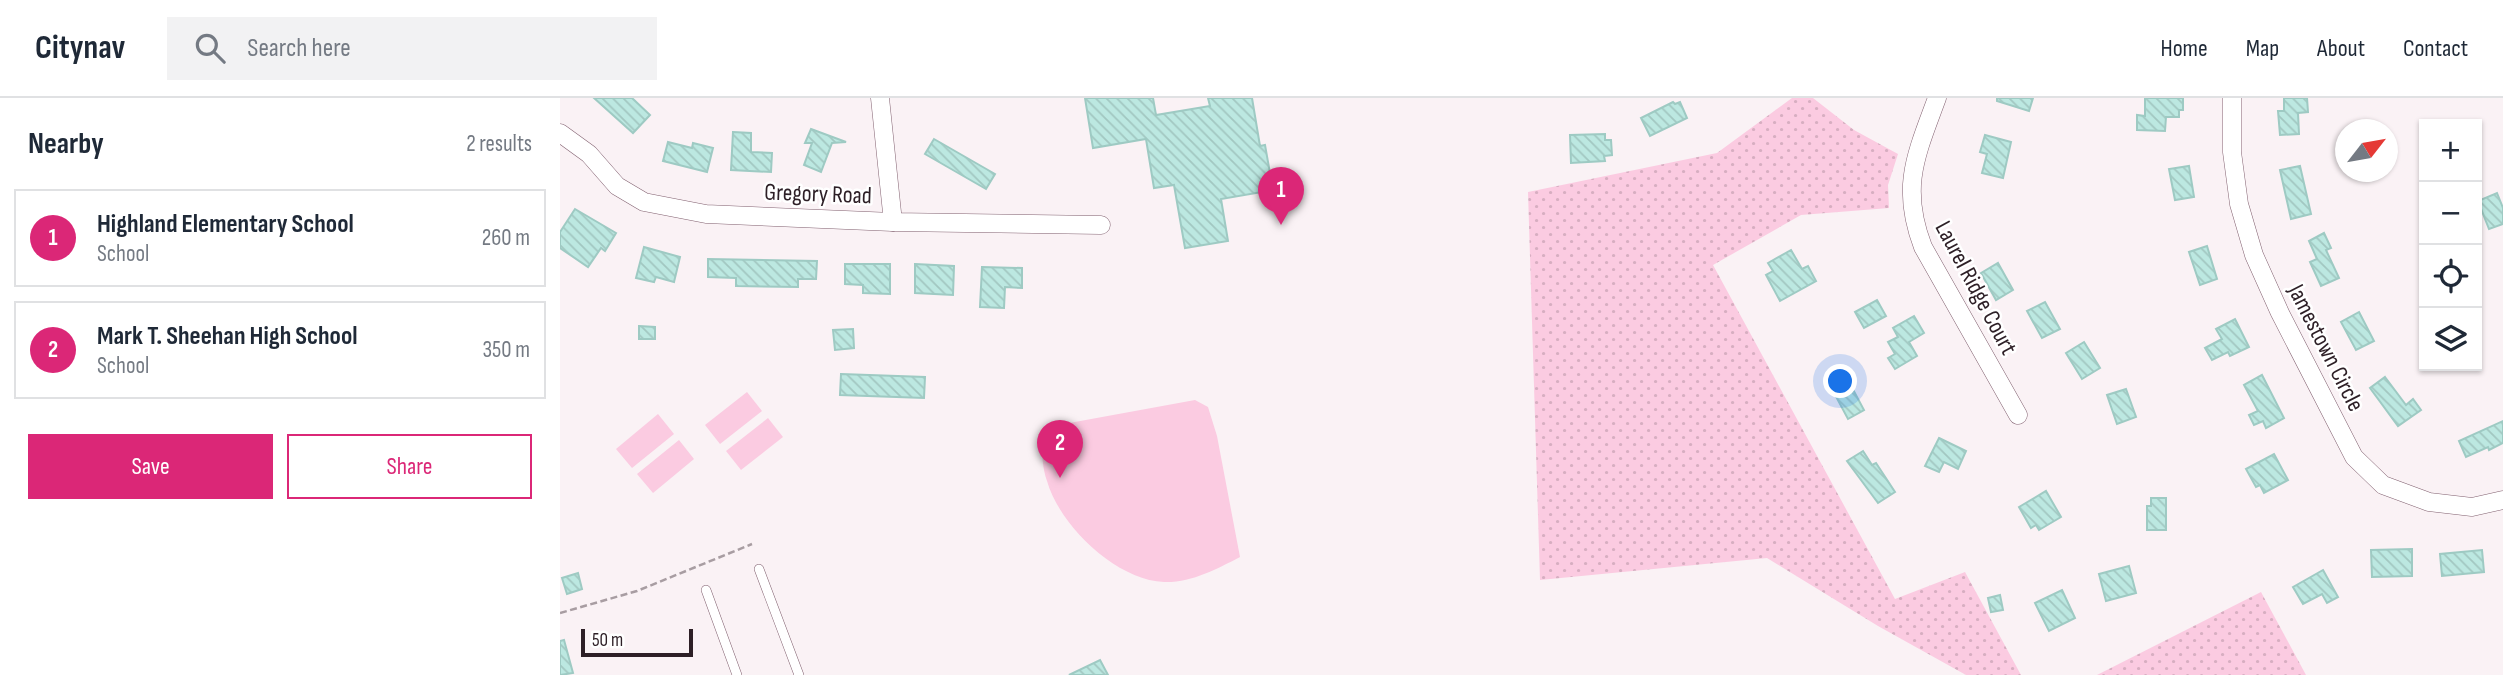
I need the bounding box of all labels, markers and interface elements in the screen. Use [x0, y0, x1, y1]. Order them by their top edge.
search box [167, 17, 657, 80]
text: Citynav [35, 28, 125, 68]
icon: search [191, 29, 229, 67]
text: Search here [247, 33, 351, 64]
text: Home [2160, 34, 2208, 63]
text: Map [2246, 34, 2279, 63]
text: About [2317, 34, 2365, 63]
text: Contact [2403, 34, 2468, 63]
north arrow [2335, 119, 2398, 182]
map controls [2419, 119, 2482, 371]
button: + [2419, 119, 2482, 182]
text: Nearby [28, 126, 104, 162]
text: 2 results [466, 130, 532, 158]
pin: 1 [1258, 167, 1304, 225]
street label: Gregory Road [764, 178, 872, 210]
button: − [2419, 182, 2482, 245]
text: Highland Elementary School [97, 209, 354, 240]
street label: Laurel Ridge Court [1929, 216, 2023, 360]
text: 1 [48, 224, 58, 252]
text: 260 m [482, 224, 530, 252]
text: School [97, 240, 149, 268]
button: locate [2419, 245, 2482, 308]
street label: Jamestown Circle [2281, 279, 2370, 416]
button: layers [2419, 308, 2482, 371]
text: Mark T. Sheehan High School [97, 321, 358, 352]
text: 2 [48, 336, 58, 364]
text: 350 m [482, 336, 530, 364]
text: School [97, 352, 149, 380]
your location [1823, 364, 1857, 398]
pin: 2 [1037, 420, 1083, 478]
button: Save [28, 434, 273, 499]
button: Share [287, 434, 532, 499]
scale bar [581, 626, 693, 658]
text: 50 m [592, 629, 623, 652]

